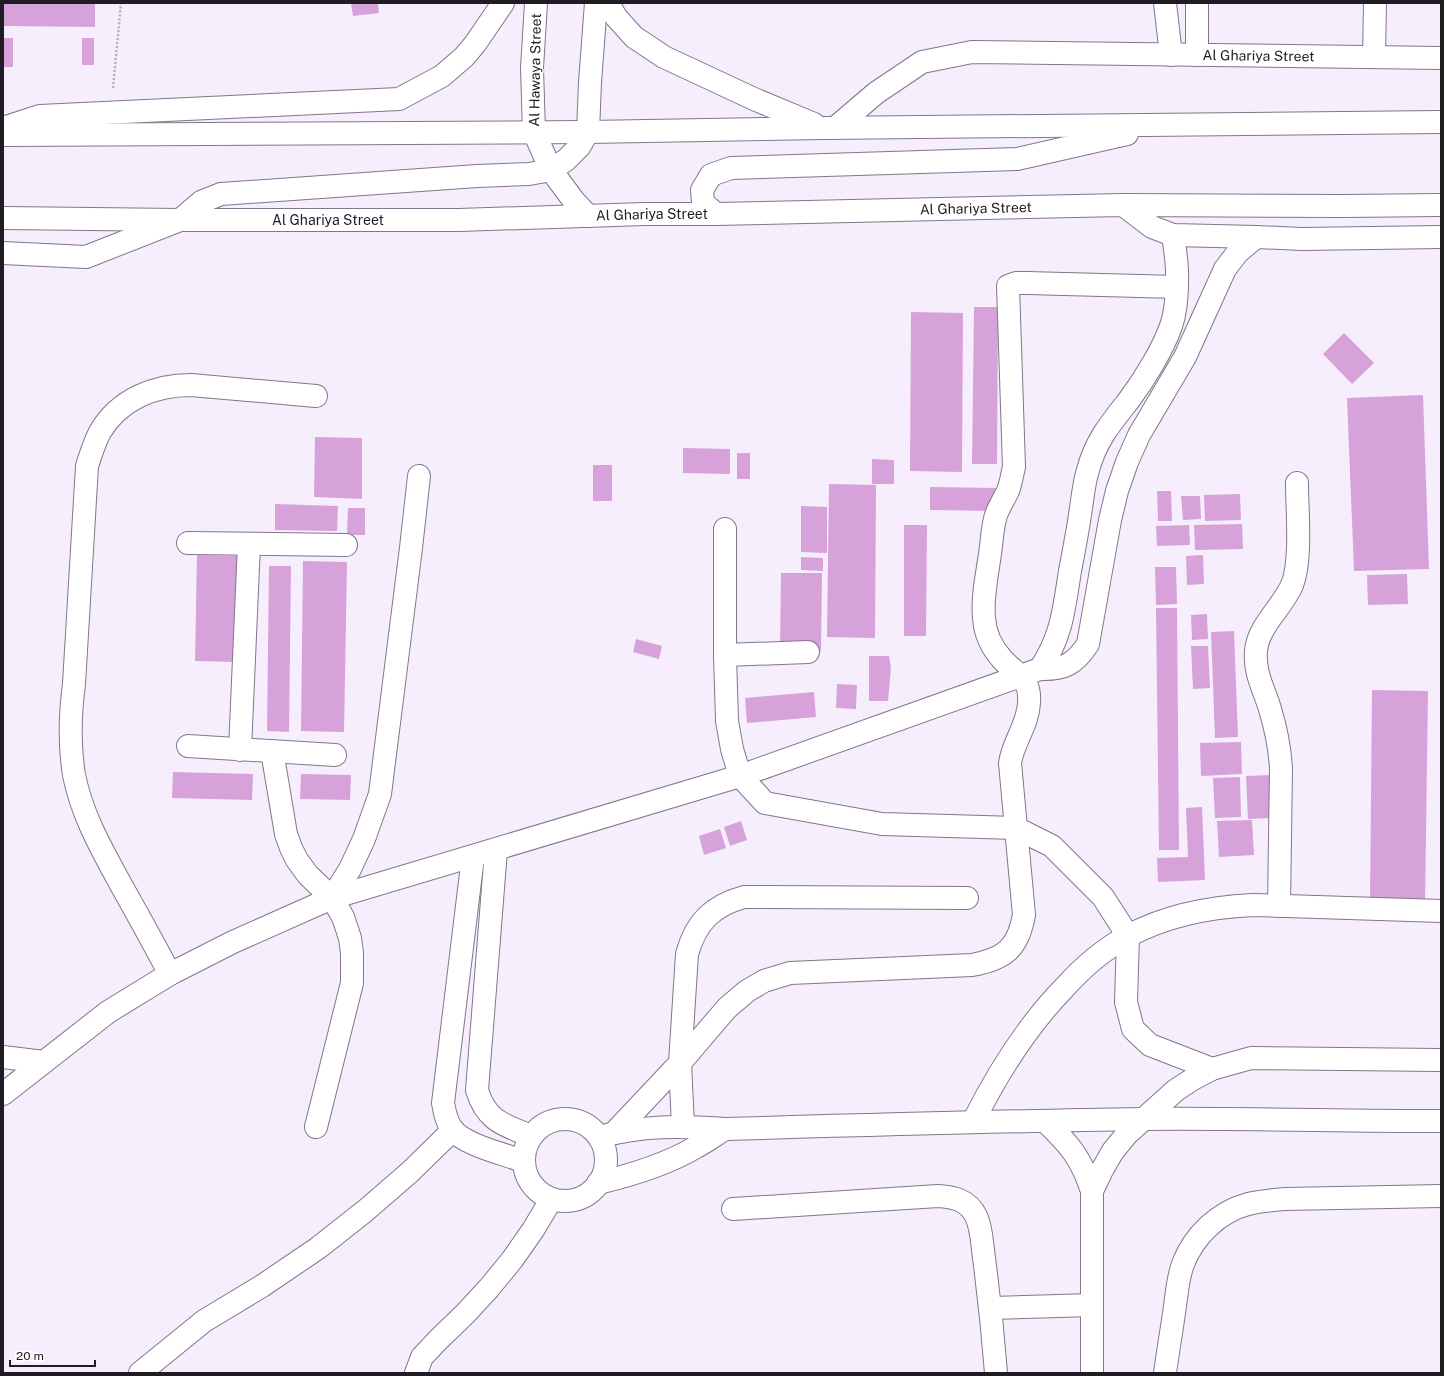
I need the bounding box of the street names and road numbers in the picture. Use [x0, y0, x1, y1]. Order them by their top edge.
street label: Al Hawaya Street [526, 13, 544, 127]
street label: Al Ghariya Street [1202, 47, 1315, 64]
street label: Al Ghariya Street [920, 199, 1032, 217]
street label: Al Ghariya Street [596, 206, 708, 224]
street label: Al Ghariya Street [272, 212, 384, 228]

